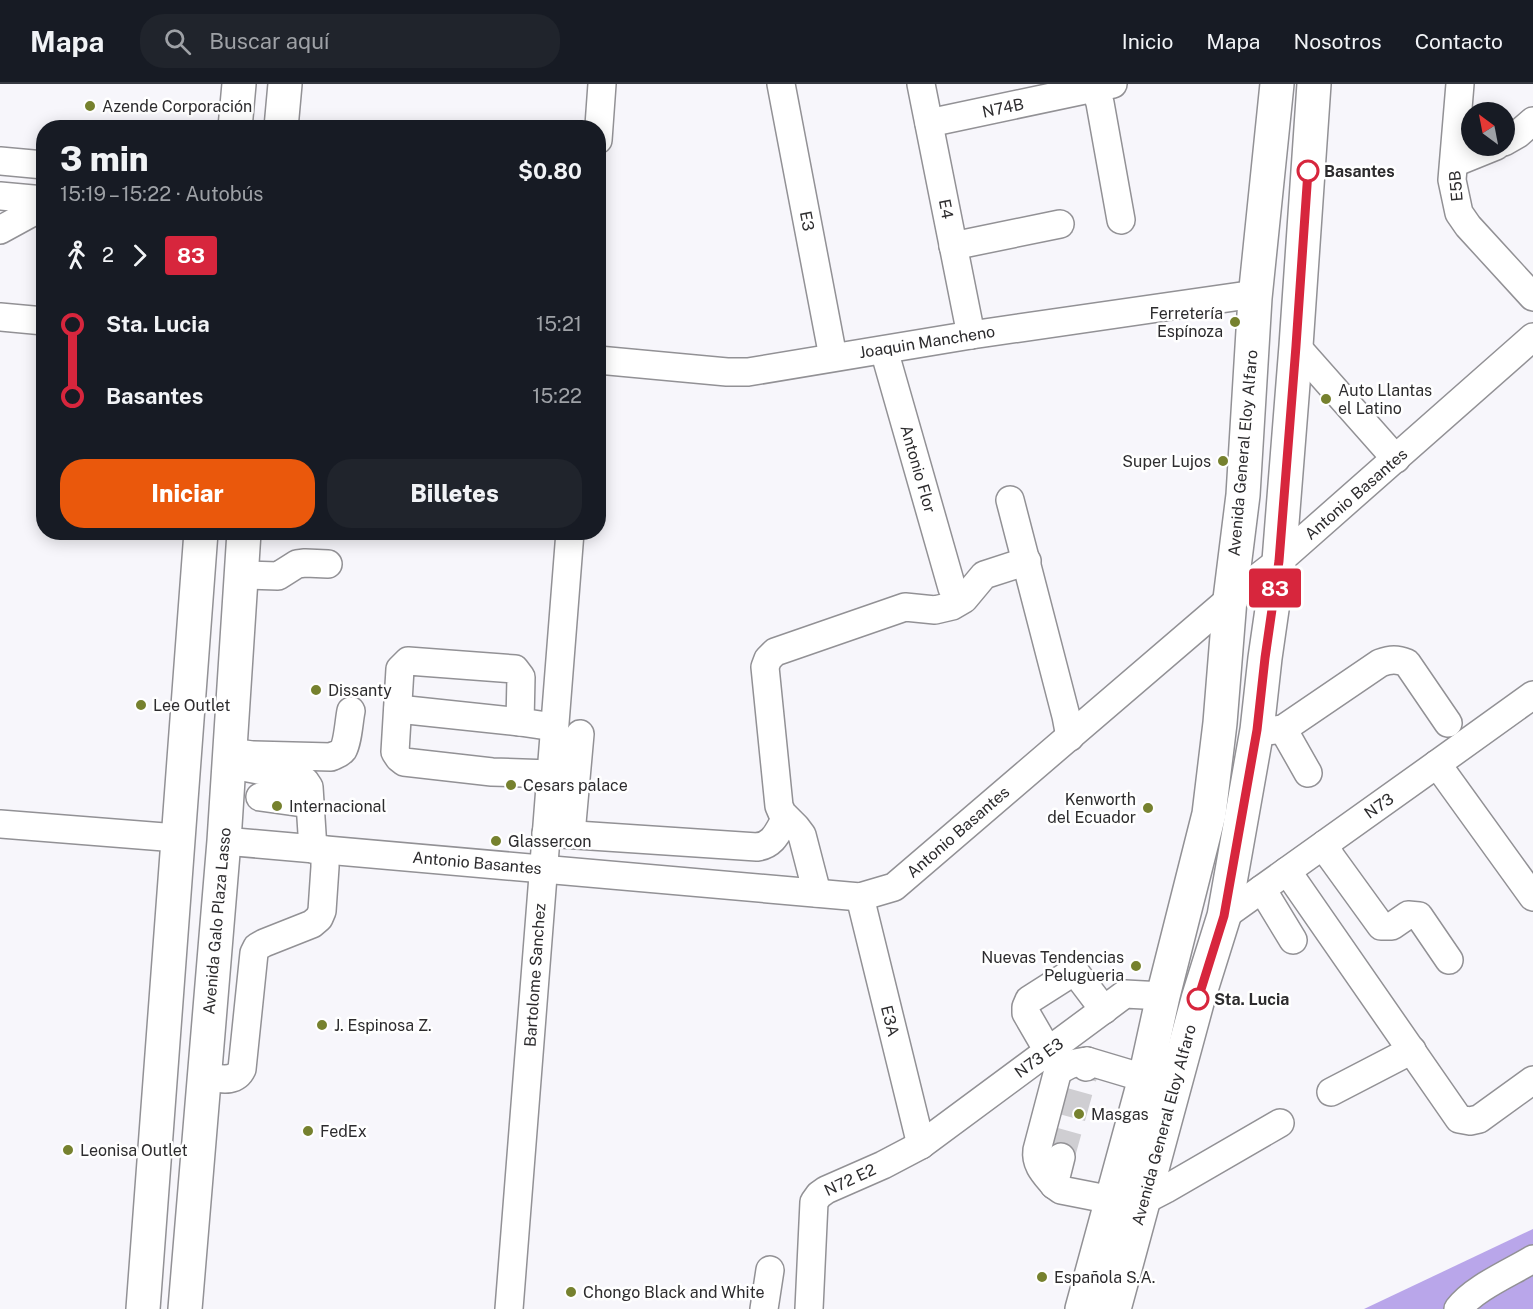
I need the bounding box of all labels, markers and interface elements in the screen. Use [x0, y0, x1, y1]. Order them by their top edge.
search box [140, 14, 560, 68]
text: Mapa [30, 25, 104, 58]
icon: search [161, 25, 194, 58]
text: Buscar aquí [209, 28, 329, 54]
text: Inicio [1122, 29, 1173, 54]
text: Mapa [1206, 29, 1260, 54]
text: Nosotros [1293, 29, 1382, 54]
text: Contacto [1415, 29, 1503, 54]
street label: N74B [980, 94, 1026, 122]
place label: Azende Corporación [102, 97, 252, 116]
marker: Azende Corporación [83, 99, 97, 113]
north arrow [1461, 102, 1515, 156]
map controls [1461, 102, 1515, 156]
text: 3 min [60, 140, 149, 178]
text: $0.80 [518, 158, 582, 184]
marker: Basantes [1297, 160, 1319, 182]
place label: Basantes [1324, 162, 1395, 181]
street label: E5B [1445, 170, 1467, 202]
text: 15:19 – 15:22 · Autobús [60, 182, 263, 206]
street label: E4 [935, 197, 957, 221]
street label: E3 [796, 209, 818, 233]
icon: walk [60, 239, 93, 272]
icon: forward [123, 239, 156, 272]
text: 2 [102, 243, 114, 267]
text: 83 [177, 243, 205, 268]
place label: Ferretería Espínoza [1150, 304, 1223, 341]
text: Sta. Lucia [106, 311, 210, 337]
text: 15:21 [536, 312, 582, 336]
marker: Ferretería Espínoza [1228, 315, 1242, 329]
street label: Joaquin Mancheno [858, 322, 996, 362]
street label: Avenida General Eloy Alfaro [1225, 349, 1261, 557]
place label: Auto Llantas el Latino [1338, 381, 1432, 418]
text: Basantes [106, 383, 203, 409]
text: 15:22 [532, 384, 582, 408]
marker: Auto Llantas el Latino [1319, 392, 1333, 406]
street label: Antonio Flor [896, 423, 940, 515]
street label: Antonio Basantes [1301, 444, 1411, 544]
place label: Super Lujos [1122, 452, 1211, 471]
marker: Super Lujos [1216, 454, 1230, 468]
button: Iniciar [60, 459, 315, 528]
button: Billetes [327, 459, 582, 528]
line badge: 83 [1248, 568, 1302, 608]
text: 83 [1261, 576, 1289, 601]
place label: Dissanty [328, 681, 392, 700]
marker: Dissanty [309, 683, 323, 697]
place label: Lee Outlet [153, 696, 230, 715]
marker: Lee Outlet [134, 698, 148, 712]
place label: Cesars palace [523, 776, 628, 795]
marker: Cesars palace [504, 778, 518, 792]
street label: Antonio Basantes [903, 782, 1013, 882]
street label: N73 [1361, 789, 1397, 823]
place label: Kenworth del Ecuador [1047, 790, 1136, 827]
place label: Internacional [289, 797, 386, 816]
marker: Internacional [270, 799, 284, 813]
marker: Kenworth del Ecuador [1141, 801, 1155, 815]
street label: Avenida Galo Plaza Lasso [199, 827, 235, 1015]
place label: Glassercon [508, 832, 592, 851]
marker: Glassercon [489, 834, 503, 848]
street label: Antonio Basantes [412, 848, 542, 878]
street label: Bartolome Sanchez [521, 902, 550, 1047]
place label: Nuevas Tendencias Pelugueria [981, 948, 1124, 985]
marker: Nuevas Tendencias Pelugueria [1129, 959, 1143, 973]
marker: Sta. Lucia [1187, 988, 1209, 1010]
place label: Sta. Lucia [1214, 990, 1289, 1009]
street label: E3A [877, 1003, 903, 1039]
place label: J. Espinosa Z. [334, 1016, 432, 1035]
marker: J. Espinosa Z. [315, 1018, 329, 1032]
street label: Avenida General Eloy Alfaro [1128, 1022, 1200, 1228]
street label: N73 E3 [1011, 1034, 1067, 1082]
place label: Masgas [1091, 1105, 1149, 1124]
marker: Masgas [1072, 1107, 1086, 1121]
place label: FedEx [320, 1122, 367, 1141]
marker: FedEx [301, 1124, 315, 1138]
place label: Leonisa Outlet [80, 1141, 188, 1160]
marker: Leonisa Outlet [61, 1143, 75, 1157]
street label: N72 E2 [821, 1160, 879, 1200]
place label: Española S.A. [1054, 1268, 1155, 1287]
marker: Española S.A. [1035, 1270, 1049, 1284]
place label: Chongo Black and White [583, 1283, 765, 1302]
marker: Chongo Black and White [564, 1285, 578, 1299]

